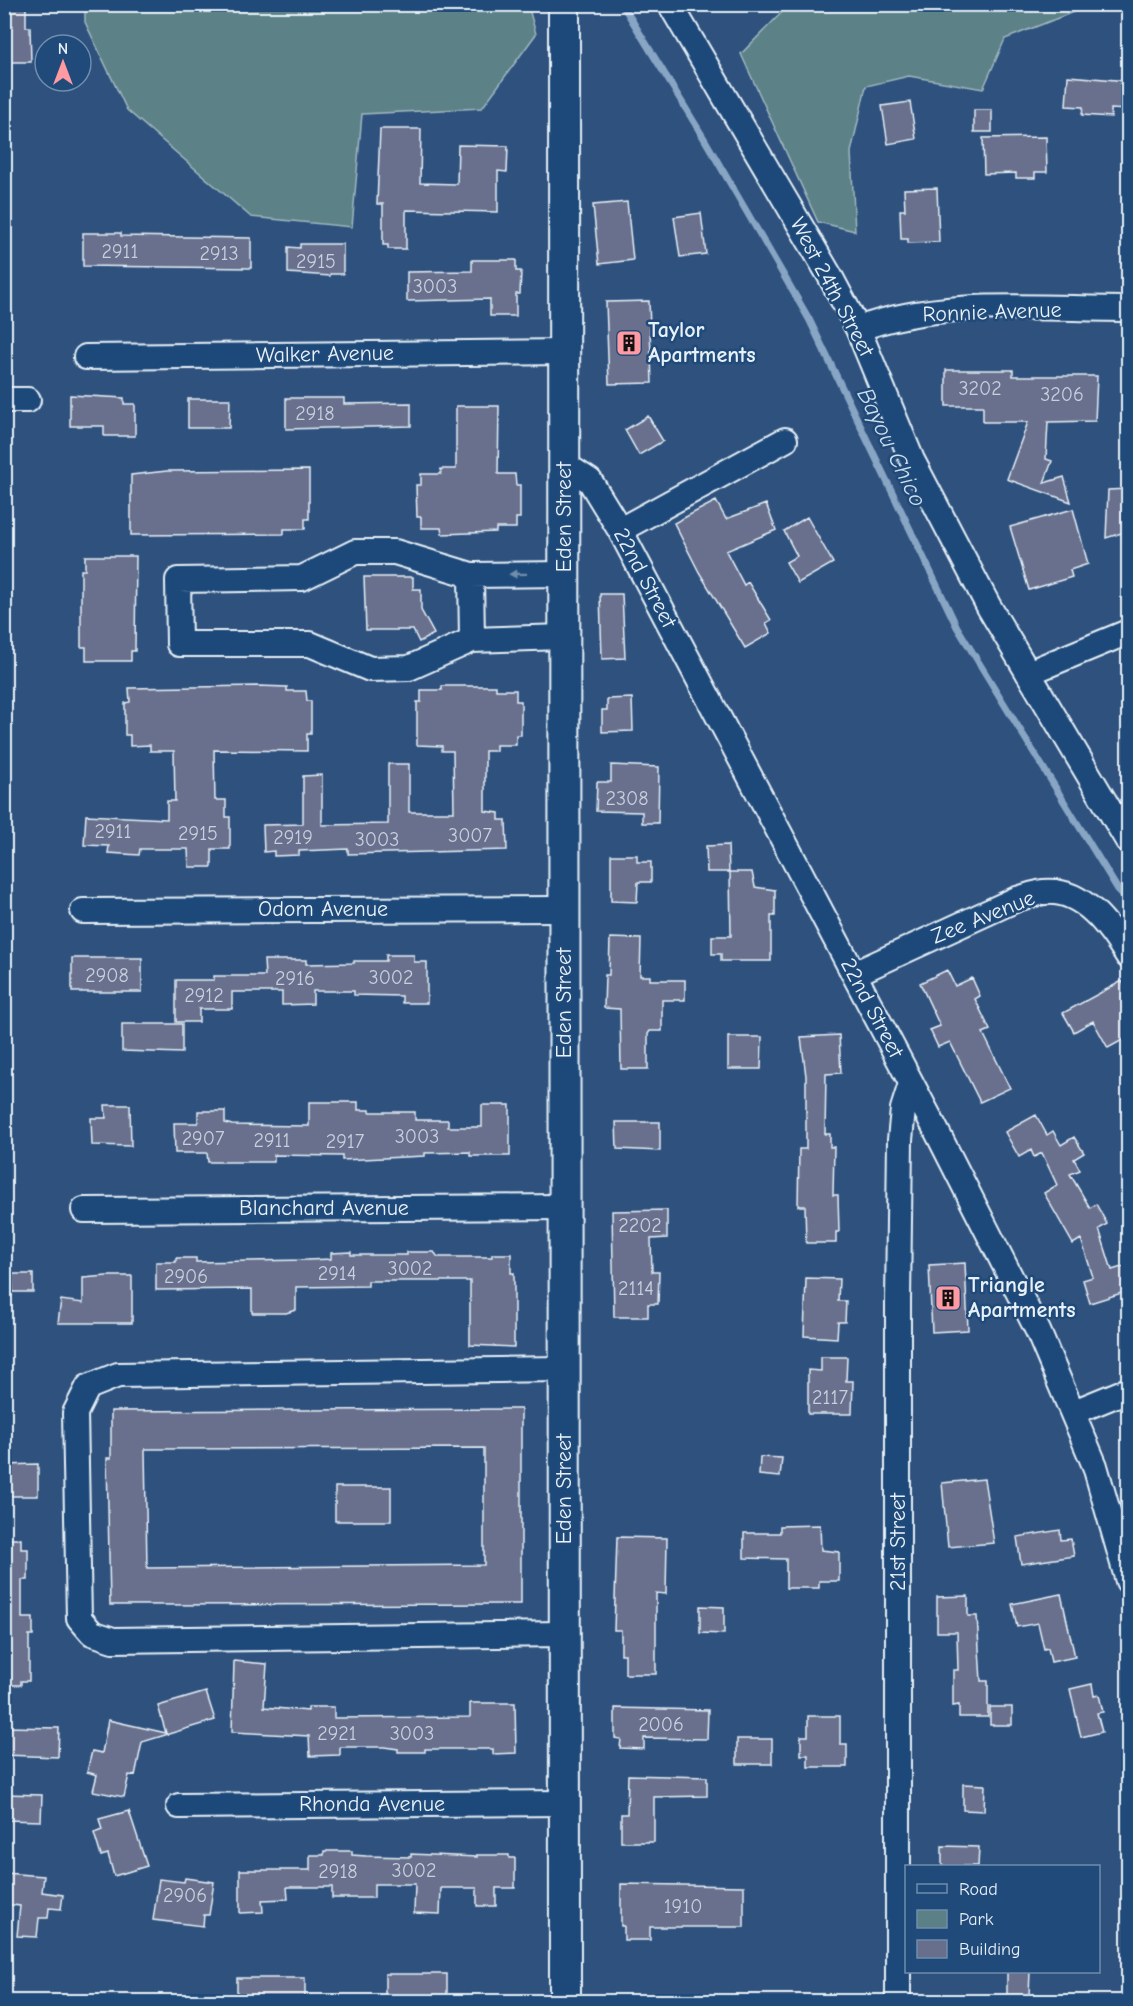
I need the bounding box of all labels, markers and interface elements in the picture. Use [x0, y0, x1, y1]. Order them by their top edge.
north arrow [33, 33, 93, 93]
text: N [58, 40, 68, 58]
street label: West 24th Street [784, 213, 880, 362]
house number: 2911 [102, 240, 138, 263]
house number: 2913 [199, 242, 239, 265]
house number: 2915 [296, 250, 336, 273]
house number: 3003 [413, 275, 457, 298]
street label: Ronnie Avenue [922, 297, 1062, 327]
place label: Taylor Apartments [648, 317, 756, 368]
building icon: Taylor Apartments [614, 328, 644, 358]
street label: Walker Avenue [256, 340, 394, 368]
house number: 3202 [958, 377, 1002, 400]
water label: Bayou Chico [851, 383, 933, 511]
house number: 3206 [1040, 383, 1084, 406]
house number: 2918 [295, 402, 335, 425]
street label: Eden Street [551, 461, 577, 572]
street label: 22nd Street [608, 524, 682, 633]
one-way arrow [508, 569, 527, 579]
house number: 2308 [605, 787, 649, 810]
house number: 2911 [95, 820, 131, 843]
house number: 2915 [178, 822, 218, 845]
house number: 3007 [448, 824, 493, 847]
house number: 2919 [273, 826, 313, 849]
house number: 3003 [355, 828, 399, 851]
street label: Zee Avenue [928, 884, 1038, 950]
street label: Odom Avenue [258, 896, 388, 922]
street label: Eden Street [551, 947, 577, 1058]
street label: 22nd Street [835, 954, 909, 1063]
house number: 2908 [85, 964, 129, 987]
house number: 3002 [369, 966, 413, 989]
house number: 2916 [275, 967, 315, 990]
house number: 2912 [184, 984, 224, 1007]
house number: 3003 [395, 1125, 439, 1148]
house number: 2907 [182, 1127, 225, 1150]
house number: 2911 [254, 1129, 290, 1152]
house number: 2917 [326, 1130, 365, 1153]
street label: Blanchard Avenue [239, 1195, 409, 1221]
house number: 2202 [618, 1214, 662, 1237]
house number: 3002 [388, 1257, 432, 1280]
house number: 2914 [318, 1262, 356, 1285]
house number: 2906 [164, 1265, 208, 1288]
place label: Triangle Apartments [968, 1272, 1076, 1323]
house number: 2114 [618, 1277, 654, 1300]
building icon: Triangle Apartments [933, 1283, 963, 1313]
house number: 2117 [812, 1386, 848, 1409]
street label: Eden Street [551, 1433, 577, 1544]
street label: 21st Street [885, 1492, 911, 1591]
house number: 2006 [638, 1713, 684, 1736]
house number: 2921 [317, 1722, 357, 1745]
house number: 3003 [390, 1722, 434, 1745]
street label: Rhonda Avenue [299, 1791, 445, 1817]
house number: 3002 [392, 1859, 436, 1882]
house number: 2918 [318, 1860, 358, 1883]
legend [905, 1865, 1100, 1973]
text: Road [959, 1879, 998, 1900]
house number: 2906 [163, 1884, 207, 1907]
house number: 1910 [664, 1895, 702, 1918]
text: Park [959, 1909, 994, 1930]
text: Building [959, 1939, 1021, 1960]

